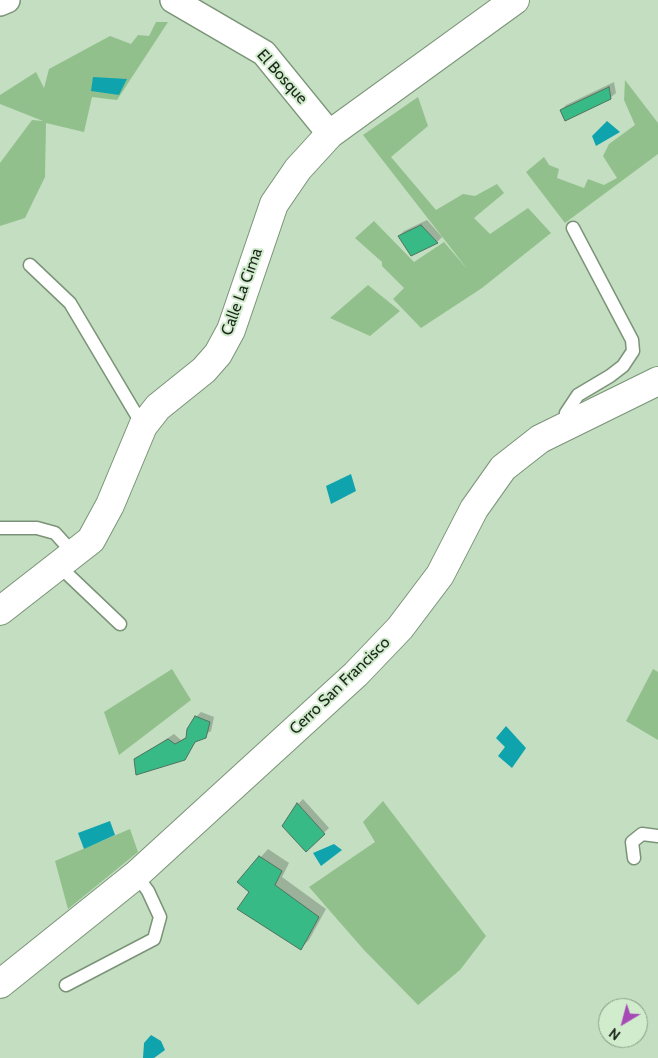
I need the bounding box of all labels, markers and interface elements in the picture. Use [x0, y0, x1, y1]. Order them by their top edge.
street label: El Bosque [253, 46, 311, 108]
street label: Calle La Cima [217, 246, 267, 338]
street label: Cerro San Francisco [286, 633, 394, 739]
north arrow [598, 998, 648, 1048]
text: N [605, 1024, 624, 1044]

